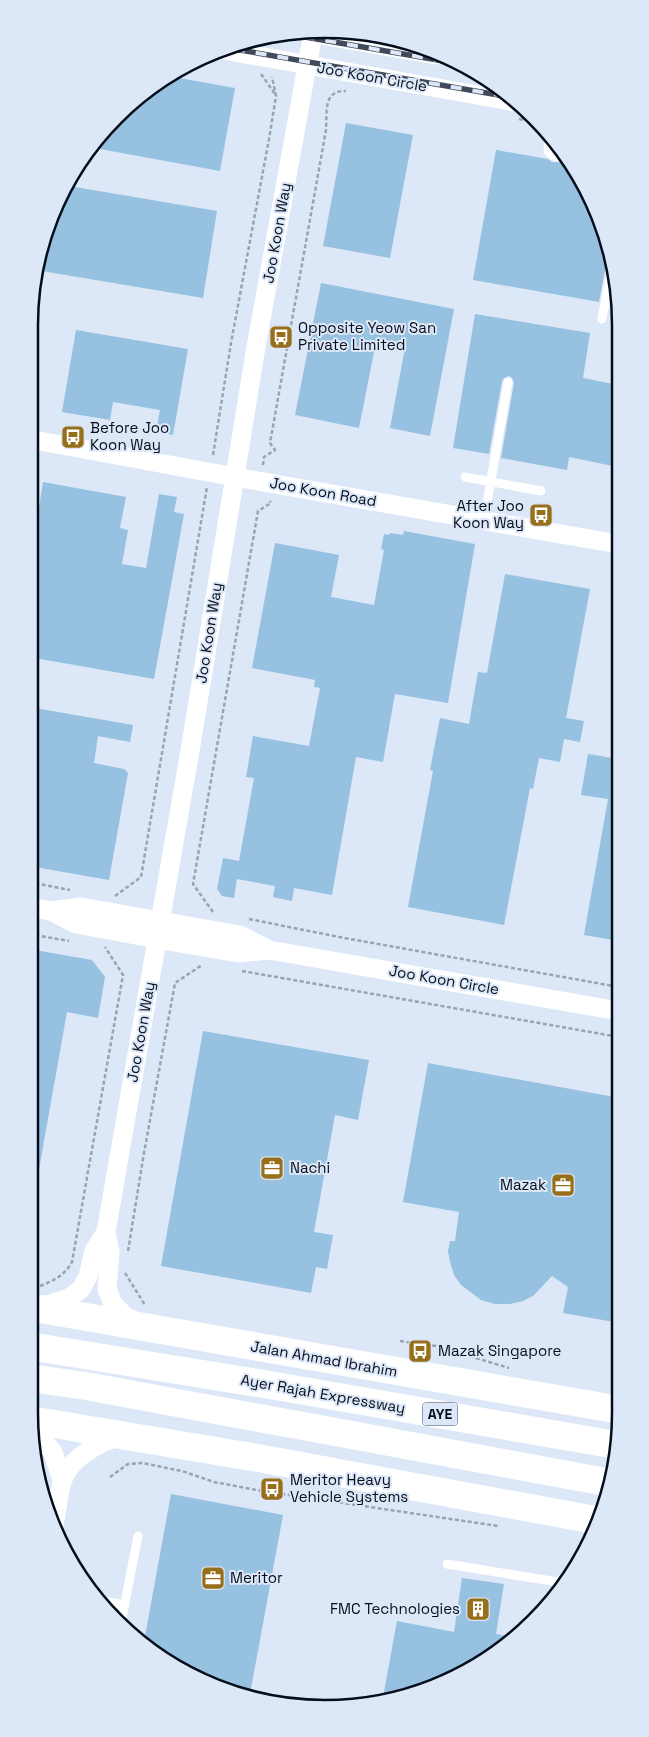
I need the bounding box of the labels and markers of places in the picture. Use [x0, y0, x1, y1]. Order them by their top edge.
place label: Opposite Yeow San Private Limited [298, 318, 436, 354]
bus stop icon: Opposite Yeow San Private Limited [268, 324, 294, 350]
place label: Before Joo Koon Way [90, 418, 169, 454]
bus stop icon: Before Joo Koon Way [60, 424, 86, 450]
place label: After Joo Koon Way [453, 496, 524, 532]
bus stop icon: After Joo Koon Way [528, 502, 554, 528]
office icon: Nachi [259, 1155, 285, 1181]
place label: Nachi [290, 1158, 330, 1177]
office icon: Mazak [550, 1172, 576, 1198]
place label: Mazak [500, 1175, 546, 1194]
bus stop icon: Mazak Singapore [407, 1338, 433, 1364]
place label: Mazak Singapore [438, 1341, 562, 1360]
place label: Meritor Heavy Vehicle Systems [290, 1470, 408, 1506]
bus stop icon: Meritor Heavy Vehicle Systems [259, 1476, 285, 1502]
office icon: Meritor [200, 1565, 226, 1591]
place label: Meritor [230, 1568, 283, 1587]
building icon: FMC Technologies [465, 1596, 491, 1622]
place label: FMC Technologies [330, 1599, 460, 1618]

